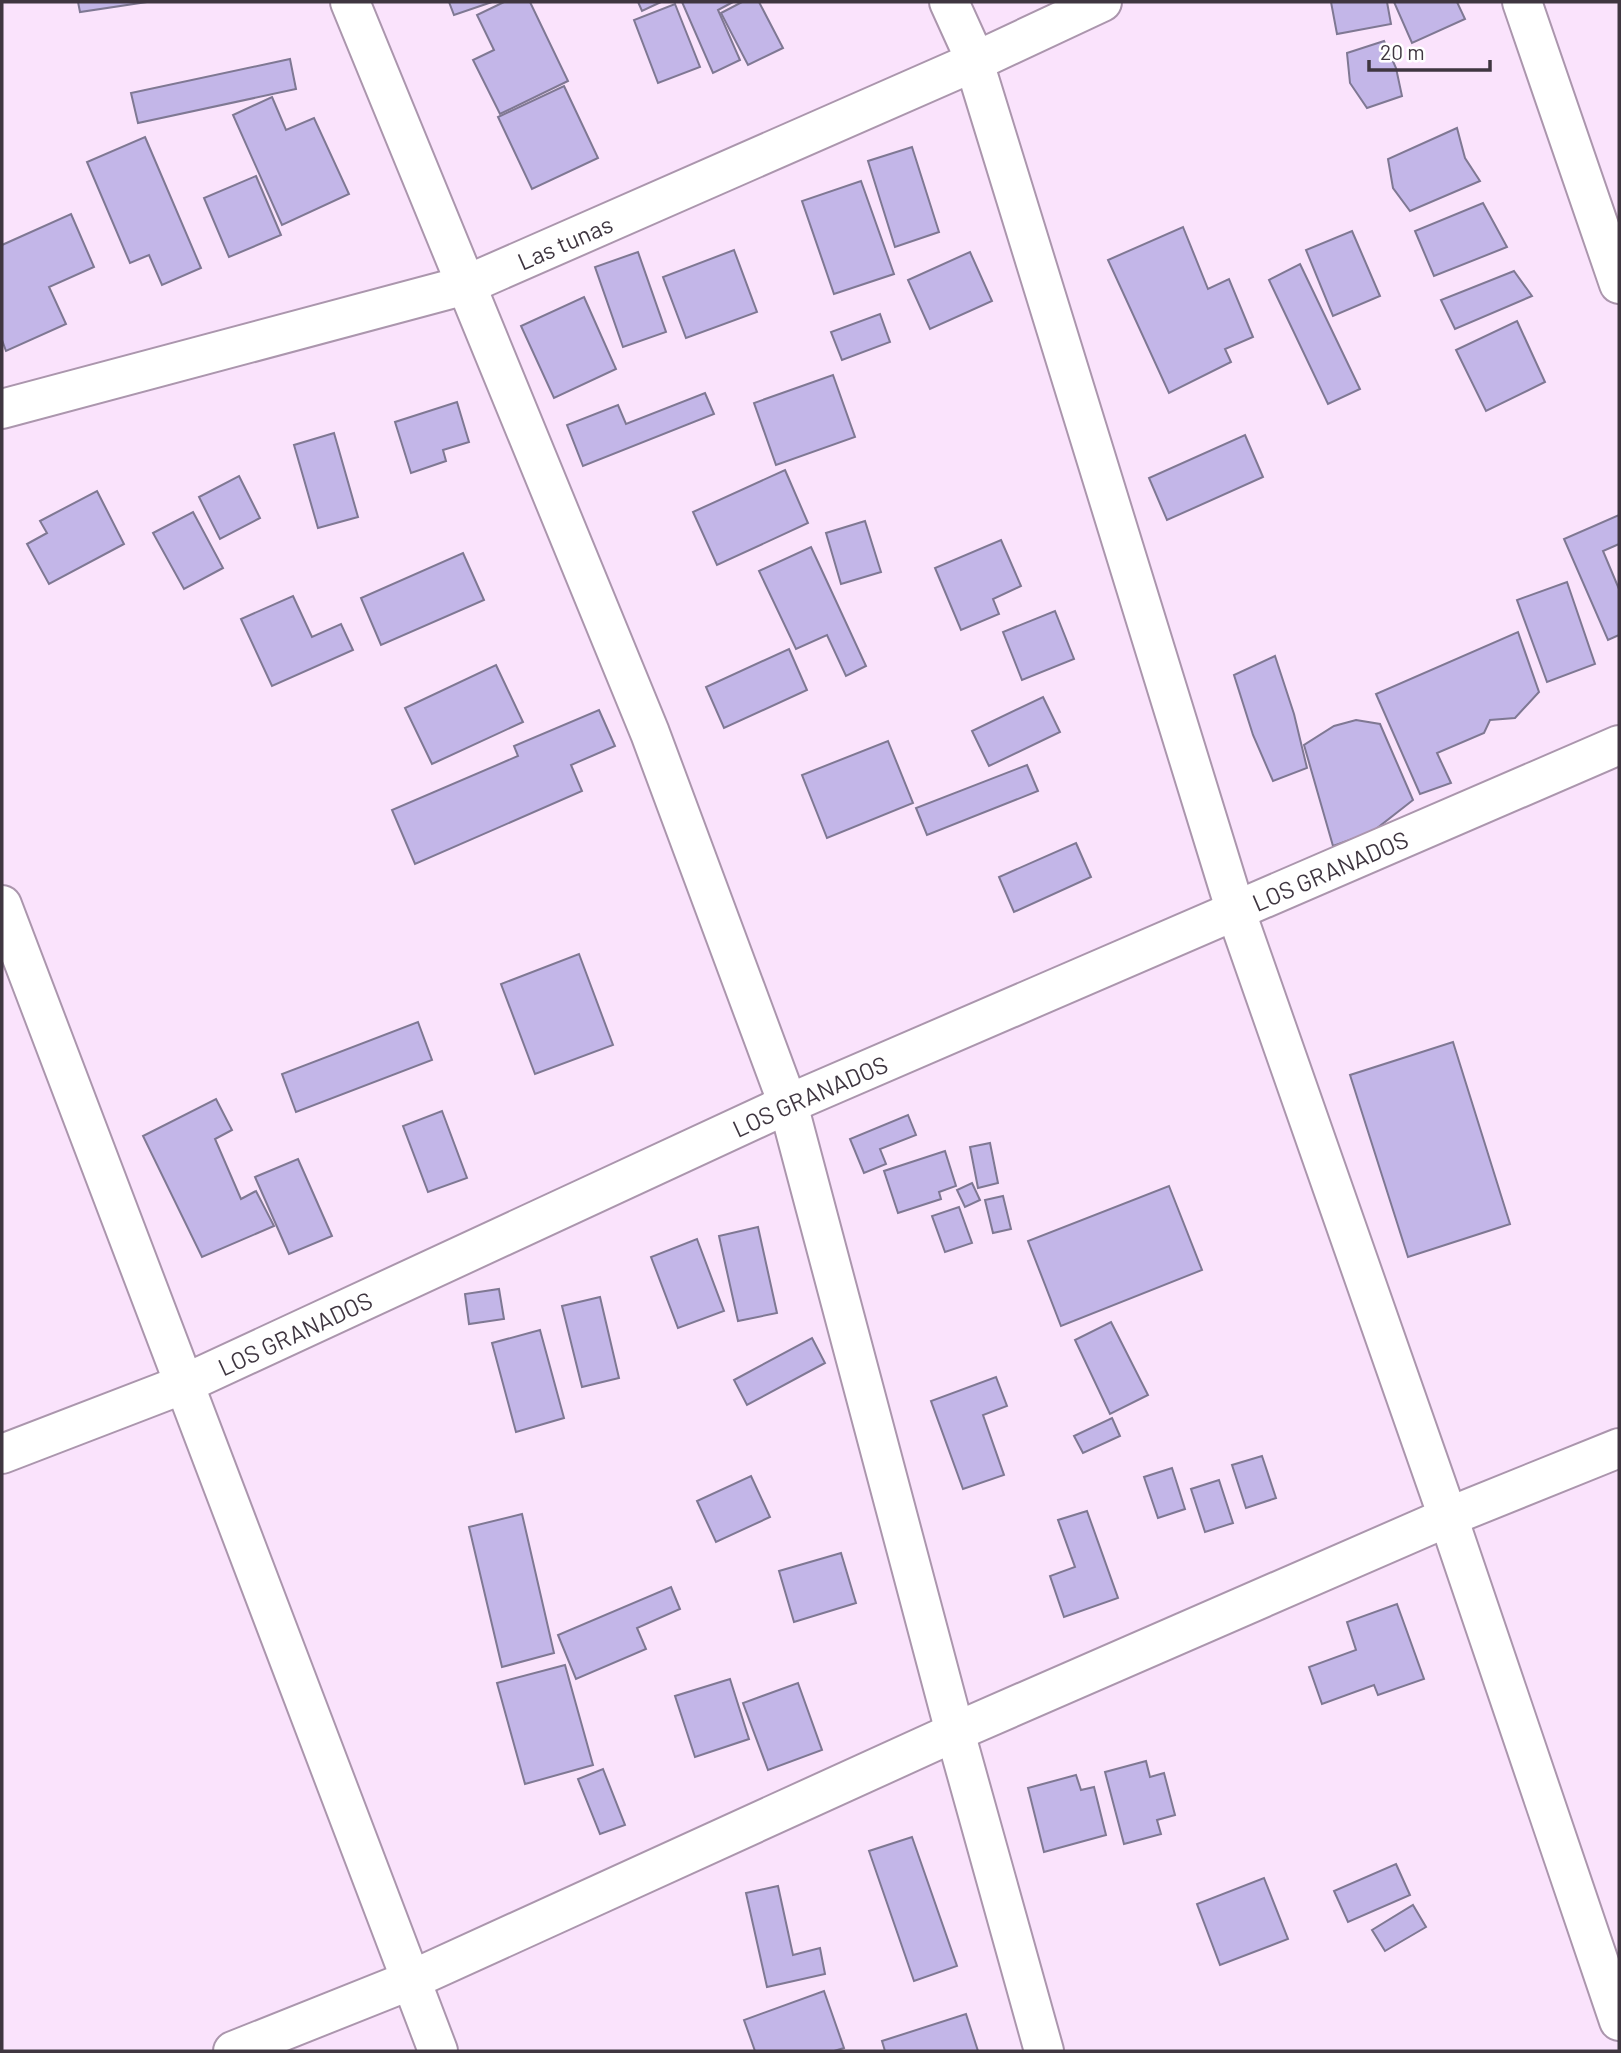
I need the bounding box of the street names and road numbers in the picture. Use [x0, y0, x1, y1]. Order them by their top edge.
street label: Las tunas [513, 208, 617, 275]
street label: LOS GRANADOS [1248, 824, 1412, 916]
street label: LOS GRANADOS [727, 1048, 892, 1142]
street label: LOS GRANADOS [213, 1284, 376, 1381]

